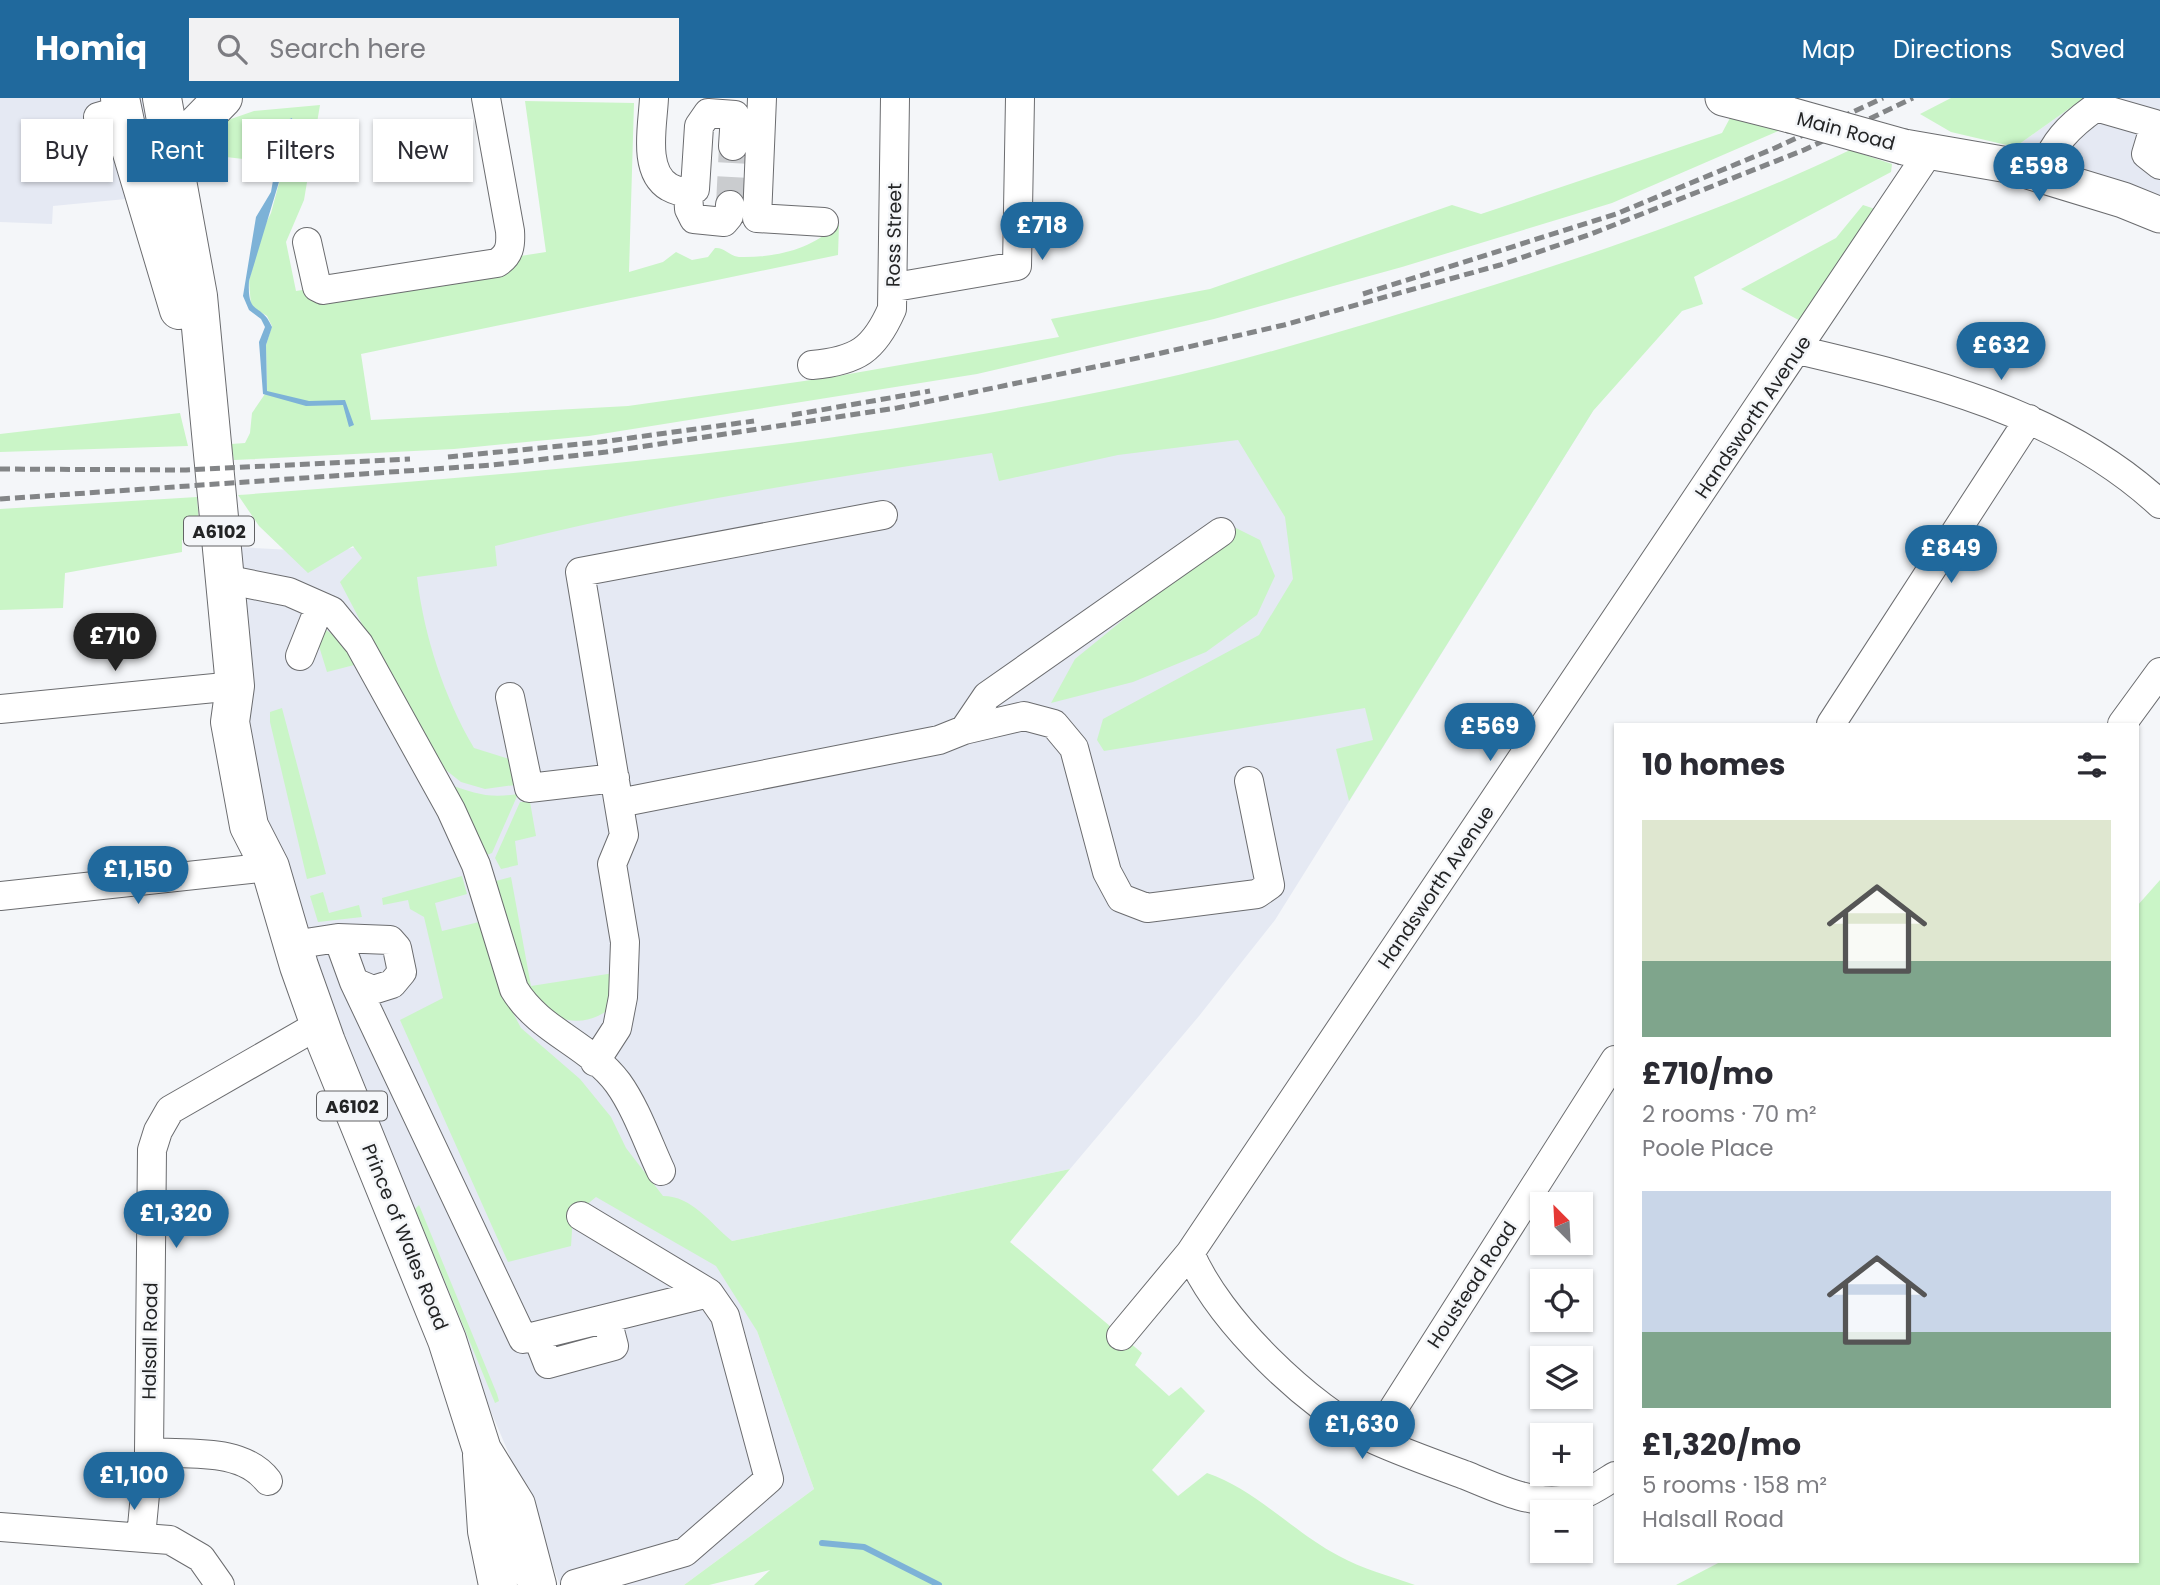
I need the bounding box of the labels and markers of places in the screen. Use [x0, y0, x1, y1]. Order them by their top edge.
pin: £598 [1998, 144, 2080, 203]
pin: £718 [1001, 202, 1083, 262]
pin: £632 [1960, 322, 2042, 382]
pin: £849 [1910, 526, 1992, 585]
pin: £710 [74, 614, 156, 673]
pin: £569 [1449, 704, 1531, 763]
pin: £1,150 [81, 846, 195, 906]
pin: £1,320 [119, 1190, 233, 1250]
pin: £1,630 [1305, 1402, 1419, 1461]
pin: £1,100 [77, 1452, 191, 1512]

